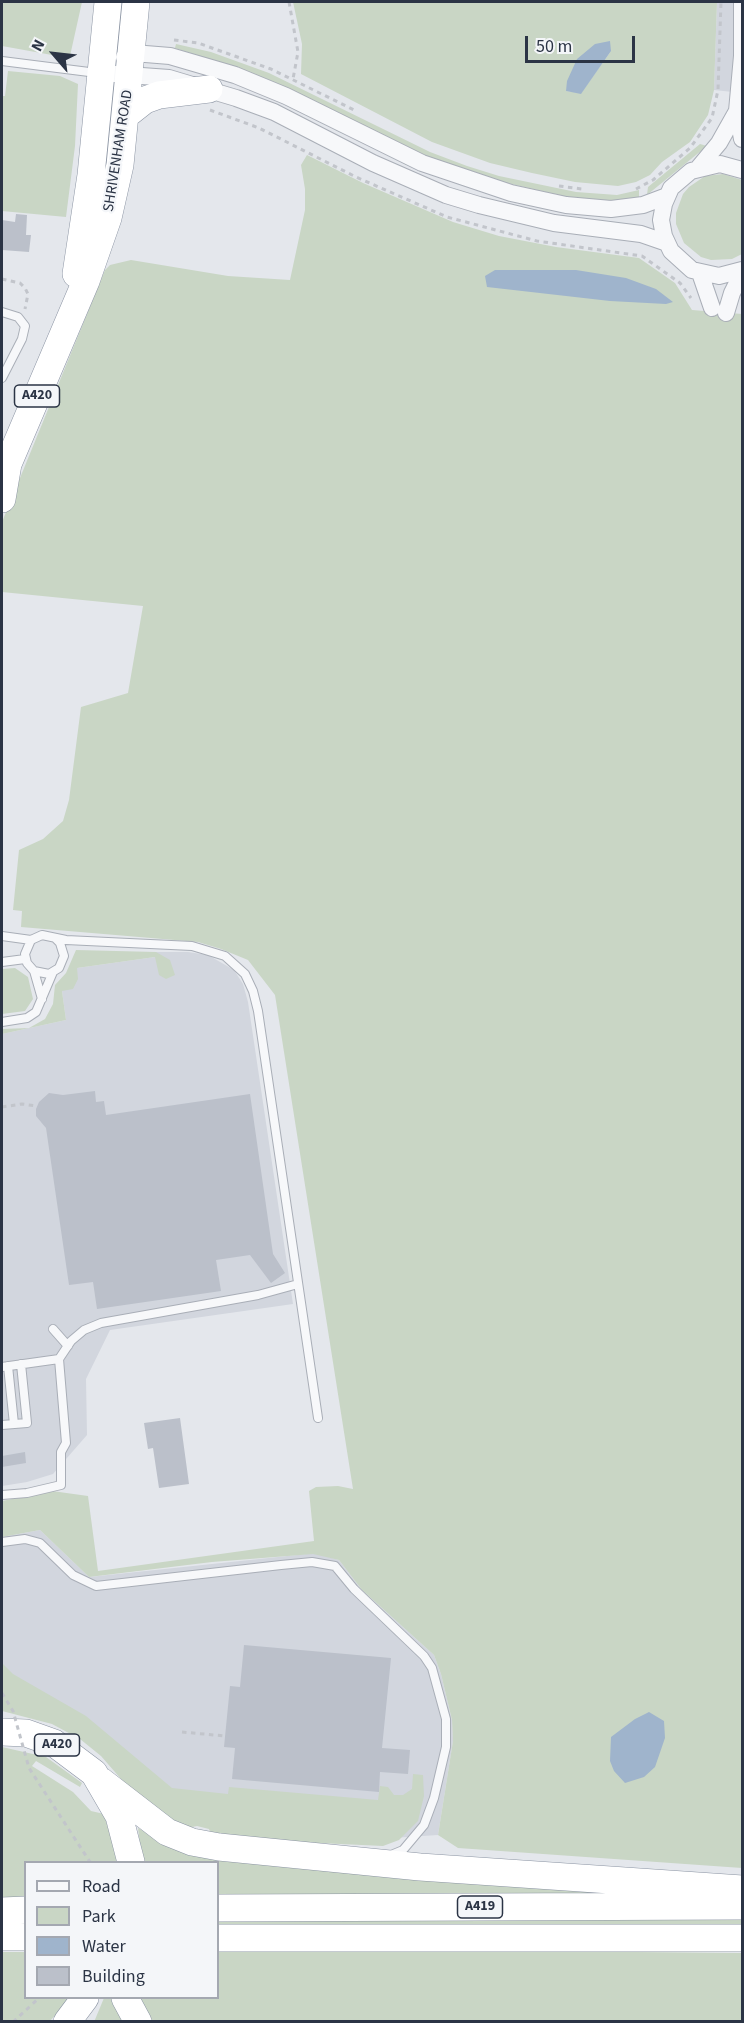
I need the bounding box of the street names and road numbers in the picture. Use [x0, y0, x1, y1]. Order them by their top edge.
street label: SHRIVENHAM ROAD [100, 89, 138, 213]
road number: A420 [15, 385, 60, 407]
road number: A420 [34, 1734, 80, 1756]
road number: A419 [458, 1896, 502, 1918]

